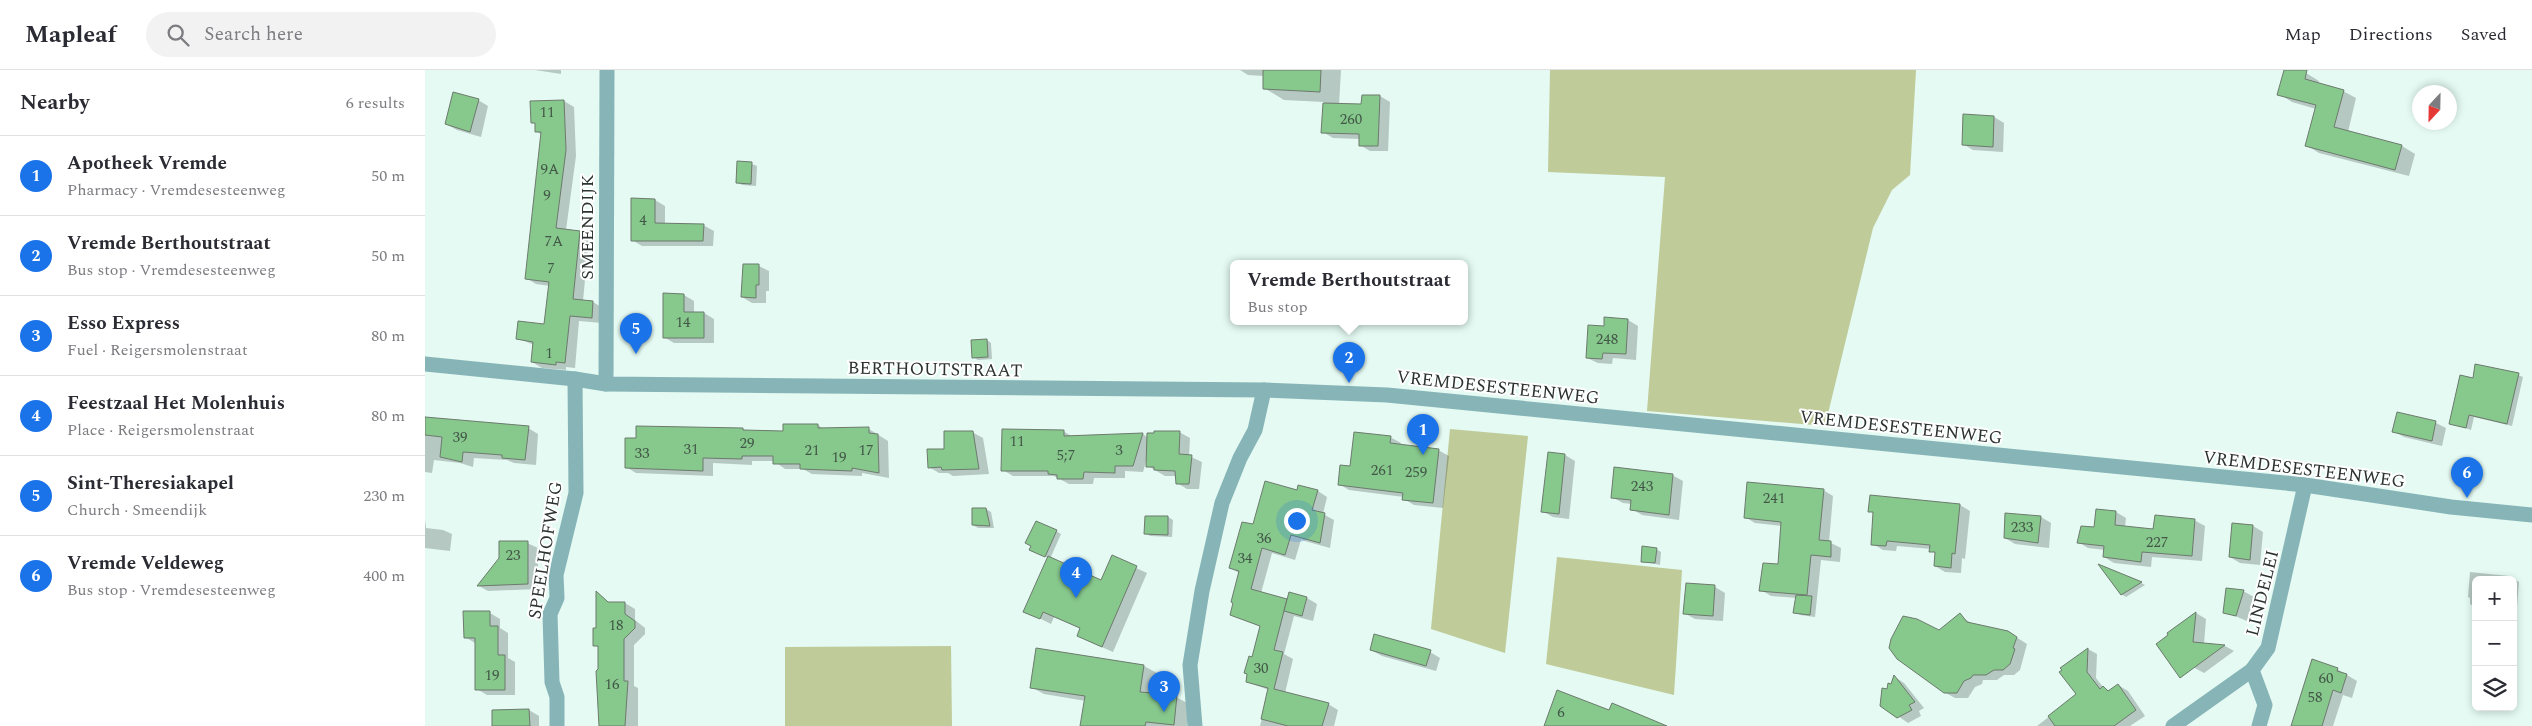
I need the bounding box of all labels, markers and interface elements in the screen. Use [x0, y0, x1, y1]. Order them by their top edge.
search box [146, 12, 496, 57]
text: Mapleaf [25, 17, 116, 53]
text: Search here [204, 20, 303, 49]
icon: search [164, 21, 192, 49]
text: Map [2285, 21, 2321, 48]
text: Directions [2349, 21, 2433, 48]
text: Saved [2461, 21, 2507, 48]
north arrow [2412, 85, 2457, 130]
text: Nearby [20, 87, 90, 119]
text: 6 results [346, 91, 405, 115]
house number: 11 [539, 101, 555, 124]
house number: 260 [1340, 108, 1362, 131]
text: Apotheek Vremde [67, 149, 227, 178]
house number: 9A [541, 158, 559, 181]
text: 1 [32, 164, 40, 188]
text: 50 m [371, 164, 405, 188]
street label: SMEENDIJK [574, 174, 601, 280]
text: Pharmacy · Vremdesesteenweg [67, 178, 286, 202]
house number: 9 [543, 184, 551, 207]
house number: 4 [639, 209, 647, 232]
text: Vremde Berthoutstraat [67, 229, 271, 258]
house number: 7A [545, 230, 563, 253]
text: 2 [32, 244, 40, 268]
text: 50 m [371, 244, 405, 268]
house number: 7 [547, 257, 555, 280]
text: Bus stop · Vremdesesteenweg [67, 258, 276, 282]
popup [1230, 260, 1468, 325]
text: Vremde Berthoutstraat [1247, 266, 1451, 295]
text: Bus stop [1247, 295, 1308, 319]
text: Esso Express [67, 309, 180, 338]
house number: 14 [675, 311, 691, 334]
pin: 5 [620, 313, 652, 354]
text: 3 [32, 324, 40, 348]
text: 80 m [371, 324, 405, 348]
house number: 248 [1596, 328, 1618, 351]
text: Fuel · Reigersmolenstraat [67, 338, 248, 362]
house number: 1 [545, 342, 553, 365]
pin: 2 [1333, 342, 1365, 383]
street label: BERTHOUTSTRAAT [847, 354, 1023, 385]
street label: VREMDESESTEENWEG [1395, 363, 1601, 412]
text: Feestzaal Het Molenhuis [67, 389, 285, 418]
street label: VREMDESESTEENWEG [1798, 403, 2004, 452]
text: 4 [32, 404, 40, 428]
text: 80 m [371, 404, 405, 428]
pin: 1 [1407, 414, 1439, 455]
text: Place · Reigersmolenstraat [67, 418, 255, 442]
house number: 39 [452, 426, 468, 449]
house number: 11 [1009, 430, 1025, 453]
house number: 29 [739, 432, 755, 455]
house number: 31 [683, 438, 699, 461]
house number: 21 [804, 439, 820, 462]
house number: 17 [858, 439, 874, 462]
house number: 3 [1115, 439, 1123, 462]
house number: 33 [634, 442, 650, 465]
house number: 5;7 [1057, 444, 1075, 467]
street label: VREMDESESTEENWEG [2201, 444, 2407, 495]
house number: 19 [831, 446, 847, 469]
pin: 6 [2451, 457, 2483, 498]
house number: 261 [1371, 459, 1393, 482]
house number: 259 [1405, 461, 1427, 484]
text: Sint-Theresiakapel [67, 469, 234, 498]
house number: 243 [1631, 475, 1654, 498]
street label: SPEELHOFWEG [521, 479, 570, 621]
text: 5 [32, 484, 40, 508]
text: 230 m [363, 484, 405, 508]
house number: 241 [1763, 487, 1785, 510]
text: Church · Smeendijk [67, 498, 207, 522]
your location [1284, 508, 1310, 534]
house number: 233 [2011, 516, 2034, 539]
house number: 36 [1256, 527, 1272, 550]
house number: 227 [2146, 531, 2168, 554]
house number: 23 [505, 544, 521, 567]
house number: 34 [1237, 547, 1253, 570]
street label: LINDELEI [2239, 547, 2286, 639]
text: Vremde Veldeweg [67, 549, 224, 578]
pin: 4 [1060, 557, 1092, 598]
text: 6 [32, 564, 40, 588]
text: 400 m [363, 564, 405, 588]
map controls [2472, 576, 2517, 711]
button: + [2472, 576, 2517, 621]
text: Bus stop · Vremdesesteenweg [67, 578, 276, 602]
house number: 18 [608, 614, 624, 637]
button: − [2472, 621, 2517, 666]
house number: 30 [1253, 657, 1269, 680]
house number: 19 [484, 664, 500, 687]
button: layers [2472, 666, 2517, 711]
house number: 60 [2318, 667, 2334, 690]
pin: 3 [1148, 671, 1180, 712]
house number: 16 [604, 673, 620, 696]
house number: 58 [2307, 686, 2323, 709]
house number: 6 [1557, 701, 1565, 724]

